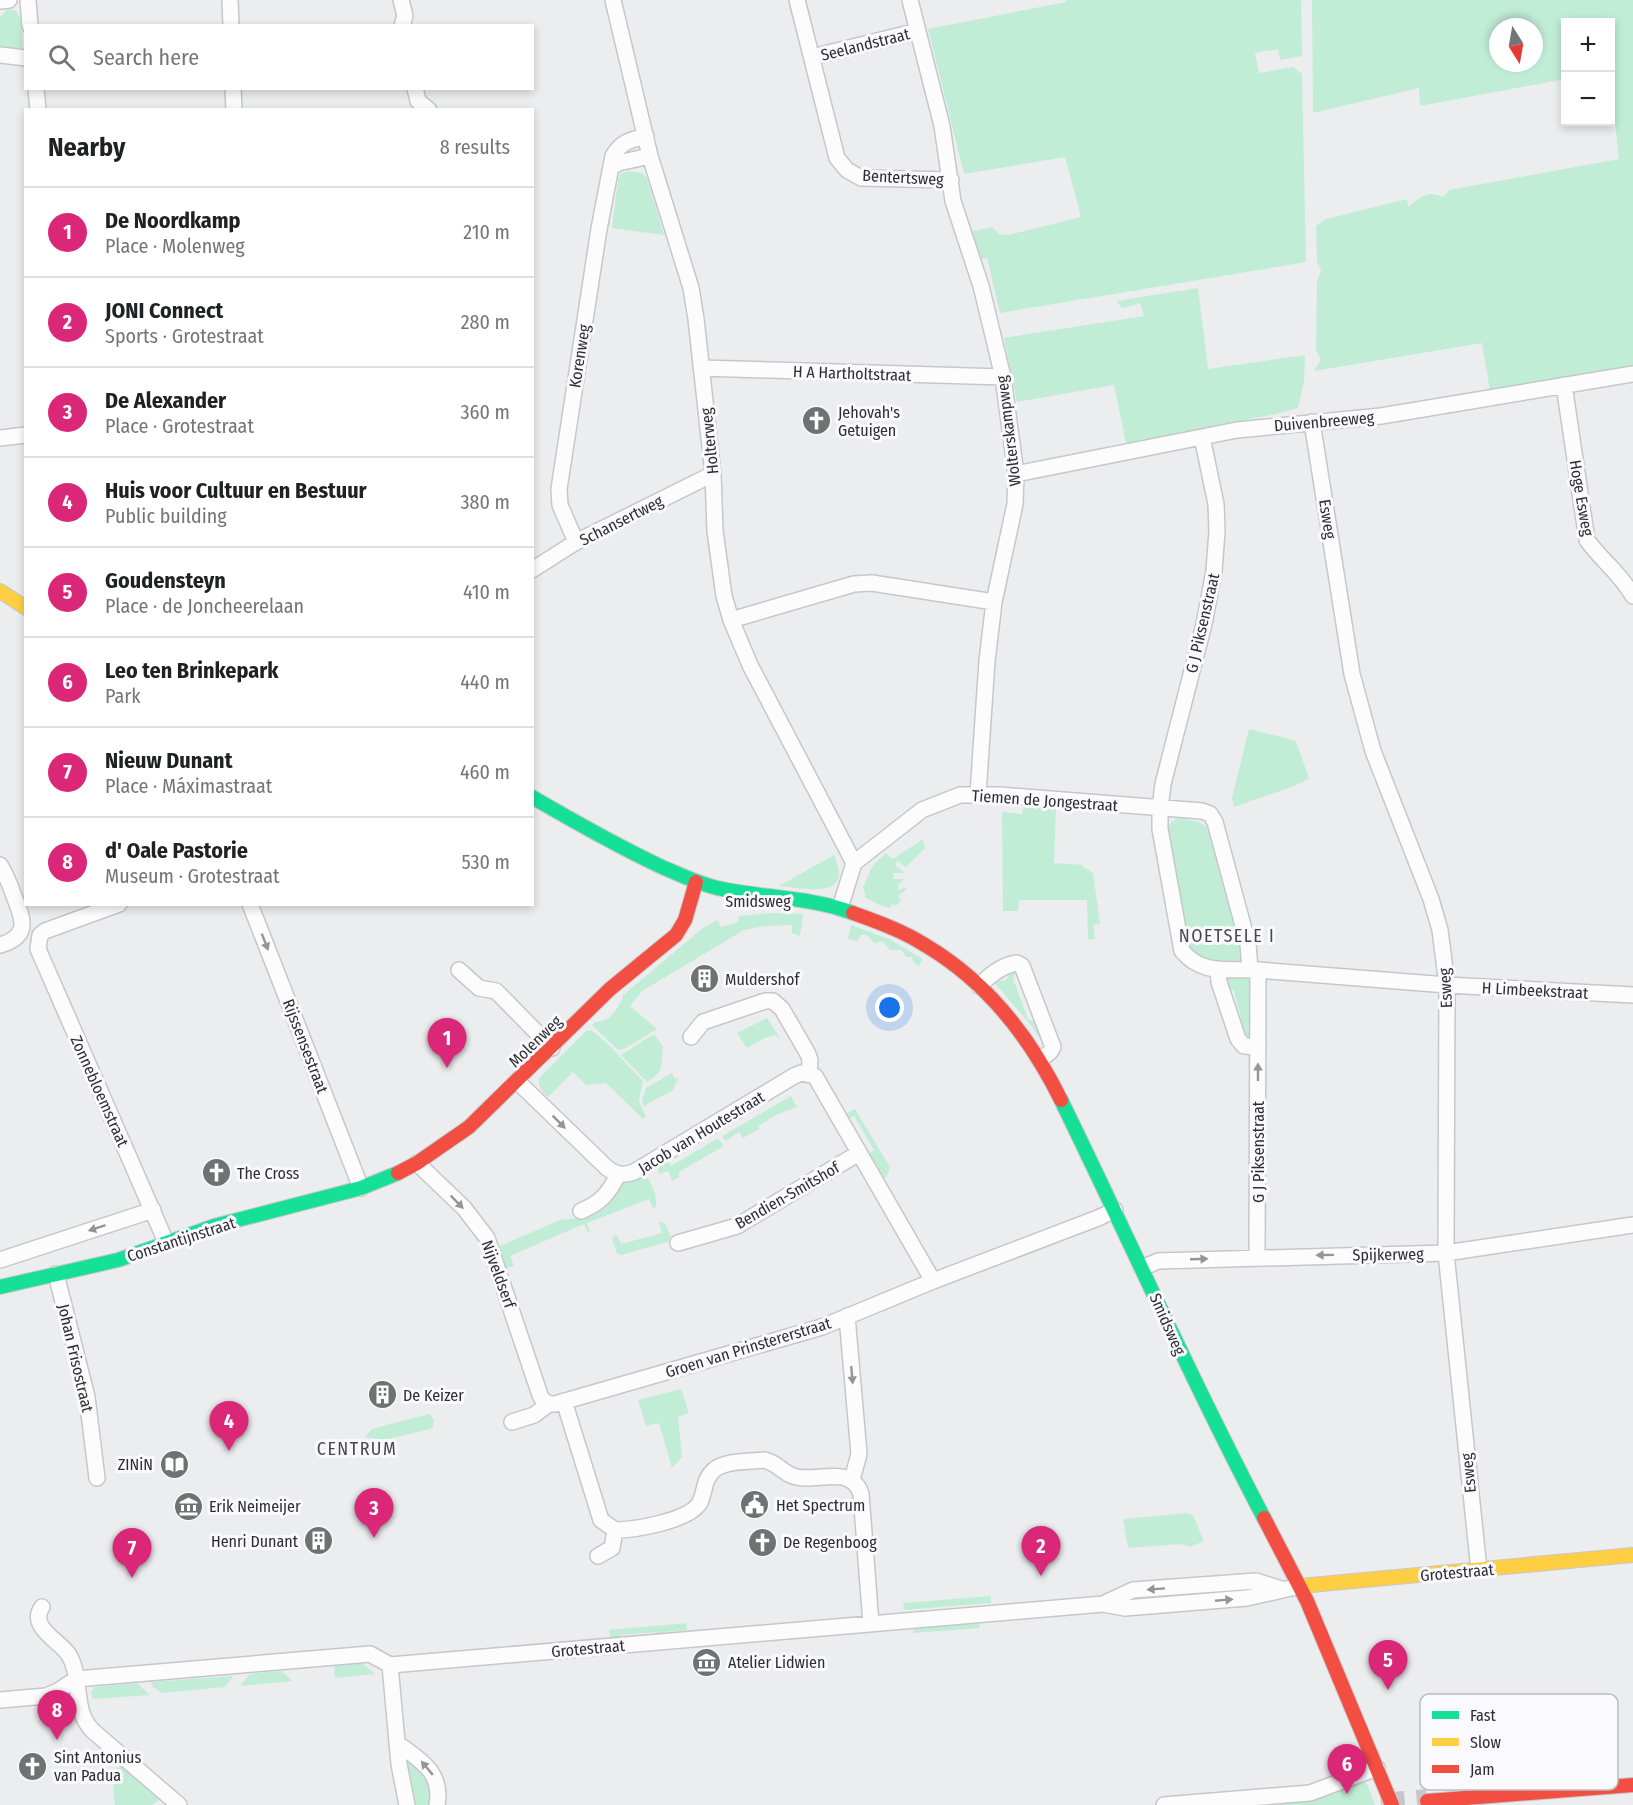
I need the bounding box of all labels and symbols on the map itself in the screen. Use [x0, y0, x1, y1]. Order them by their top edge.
north arrow [1489, 18, 1543, 72]
street label: Seelandstraat [819, 24, 912, 65]
street label: Bentertsweg [862, 166, 945, 189]
street label: Korenweg [565, 323, 594, 389]
street label: H A Hartholtstraat [793, 362, 912, 385]
street label: Wolterskampweg [992, 374, 1025, 487]
place label: Jehovah's Getuigen [838, 403, 900, 440]
church icon: Jehovah's Getuigen [801, 405, 833, 437]
street label: Holterweg [697, 406, 722, 475]
street label: Duivenbreeweg [1273, 408, 1375, 435]
street label: Hoge Esweg [1565, 458, 1598, 538]
street label: Schansertweg [576, 491, 666, 550]
street label: Esweg [1315, 498, 1340, 541]
street label: G J Piksenstraat [1182, 571, 1223, 675]
street label: Tiemen de Jongestraat [971, 786, 1119, 815]
street label: Smidsweg [725, 892, 791, 911]
district label: NOETSELE I [1179, 925, 1275, 947]
one-way arrow [260, 934, 270, 952]
building icon: Muldershof [688, 963, 720, 995]
street label: Esweg [1435, 967, 1456, 1008]
place label: Muldershof [725, 970, 800, 989]
street label: H Limbeekstraat [1481, 978, 1589, 1003]
your location [875, 993, 904, 1022]
street label: Rijssensestraat [279, 996, 332, 1097]
street label: Molenweg [505, 1011, 566, 1071]
pin: 1 [428, 1018, 466, 1068]
street label: Zonnebloemstraat [67, 1033, 133, 1150]
one-way arrow [1253, 1063, 1263, 1082]
street label: Jacob van Houtestraat [635, 1087, 768, 1178]
street label: G J Piksenstraat [1249, 1100, 1268, 1203]
one-way arrow [551, 1114, 565, 1128]
church icon: The Cross [200, 1157, 232, 1189]
street label: Bendien-Smitshof [732, 1157, 844, 1233]
place label: The Cross [237, 1164, 300, 1183]
one-way arrow [450, 1195, 464, 1209]
street label: Constantijnstraat [125, 1213, 238, 1266]
one-way arrow [88, 1224, 106, 1233]
street label: Nijveldserf [478, 1238, 520, 1312]
street label: Spijkerweg [1352, 1244, 1424, 1265]
one-way arrow [1315, 1250, 1334, 1260]
one-way arrow [1189, 1254, 1208, 1263]
street label: Smidsweg [1146, 1290, 1190, 1358]
street label: Johan Frisostraat [54, 1302, 97, 1415]
street label: Groen van Prinstererstraat [663, 1313, 834, 1382]
one-way arrow [847, 1365, 857, 1384]
building icon: De Keizer [366, 1379, 398, 1411]
place label: De Keizer [403, 1386, 464, 1405]
pin: 4 [210, 1402, 248, 1451]
district label: CENTRUM [317, 1438, 397, 1460]
library icon: ZINiN [158, 1448, 190, 1480]
street label: Esweg [1457, 1452, 1480, 1494]
place label: ZINiN [118, 1455, 153, 1474]
pin: 3 [354, 1488, 394, 1538]
public building icon: Het Spectrum [739, 1489, 771, 1521]
museum icon: Erik Neimeijer [172, 1490, 204, 1522]
place label: Het Spectrum [776, 1496, 865, 1515]
place label: Erik Neimeijer [209, 1497, 301, 1516]
building icon: Henri Dunant [303, 1525, 335, 1557]
church icon: De Regenboog [746, 1526, 778, 1558]
pin: 2 [1022, 1526, 1060, 1576]
pin: 7 [112, 1528, 152, 1578]
place label: Henri Dunant [211, 1532, 299, 1551]
place label: De Regenboog [783, 1533, 877, 1552]
street label: Grotestraat [1420, 1560, 1495, 1585]
one-way arrow [1146, 1584, 1165, 1593]
one-way arrow [1214, 1595, 1233, 1605]
street label: Grotestraat [551, 1636, 626, 1661]
pin: 5 [1368, 1640, 1408, 1690]
museum icon: Atelier Lidwien [691, 1646, 723, 1678]
place label: Atelier Lidwien [728, 1653, 825, 1672]
pin: 8 [38, 1690, 76, 1740]
legend [1420, 1694, 1618, 1790]
text: Fast [1470, 1706, 1497, 1725]
text: Slow [1470, 1733, 1501, 1752]
pin: 6 [1328, 1744, 1366, 1794]
place label: Sint Antonius van Padua [54, 1748, 141, 1785]
church icon: Sint Antonius van Padua [17, 1750, 49, 1782]
one-way arrow [421, 1760, 434, 1776]
text: Jam [1470, 1760, 1495, 1779]

